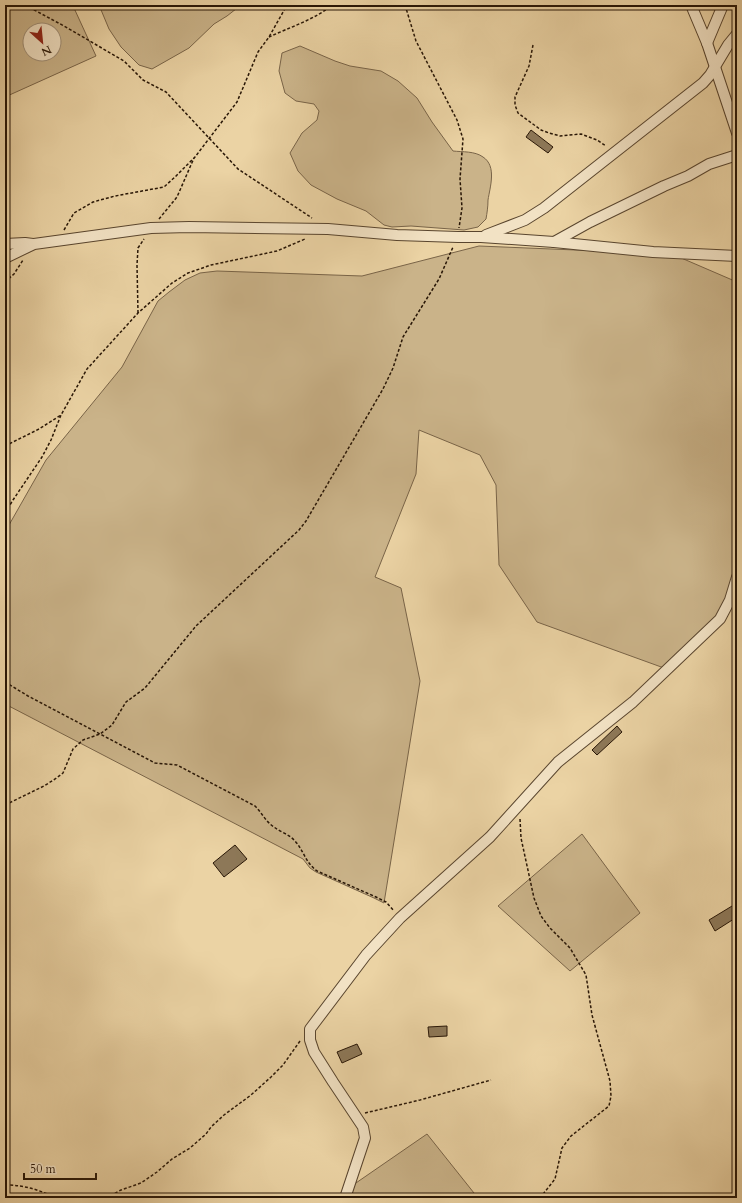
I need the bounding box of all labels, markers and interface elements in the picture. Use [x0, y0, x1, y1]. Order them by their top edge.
north arrow [22, 22, 62, 62]
text: N [38, 42, 54, 60]
scale bar [24, 1155, 96, 1181]
text: 50 m [30, 1161, 57, 1177]

